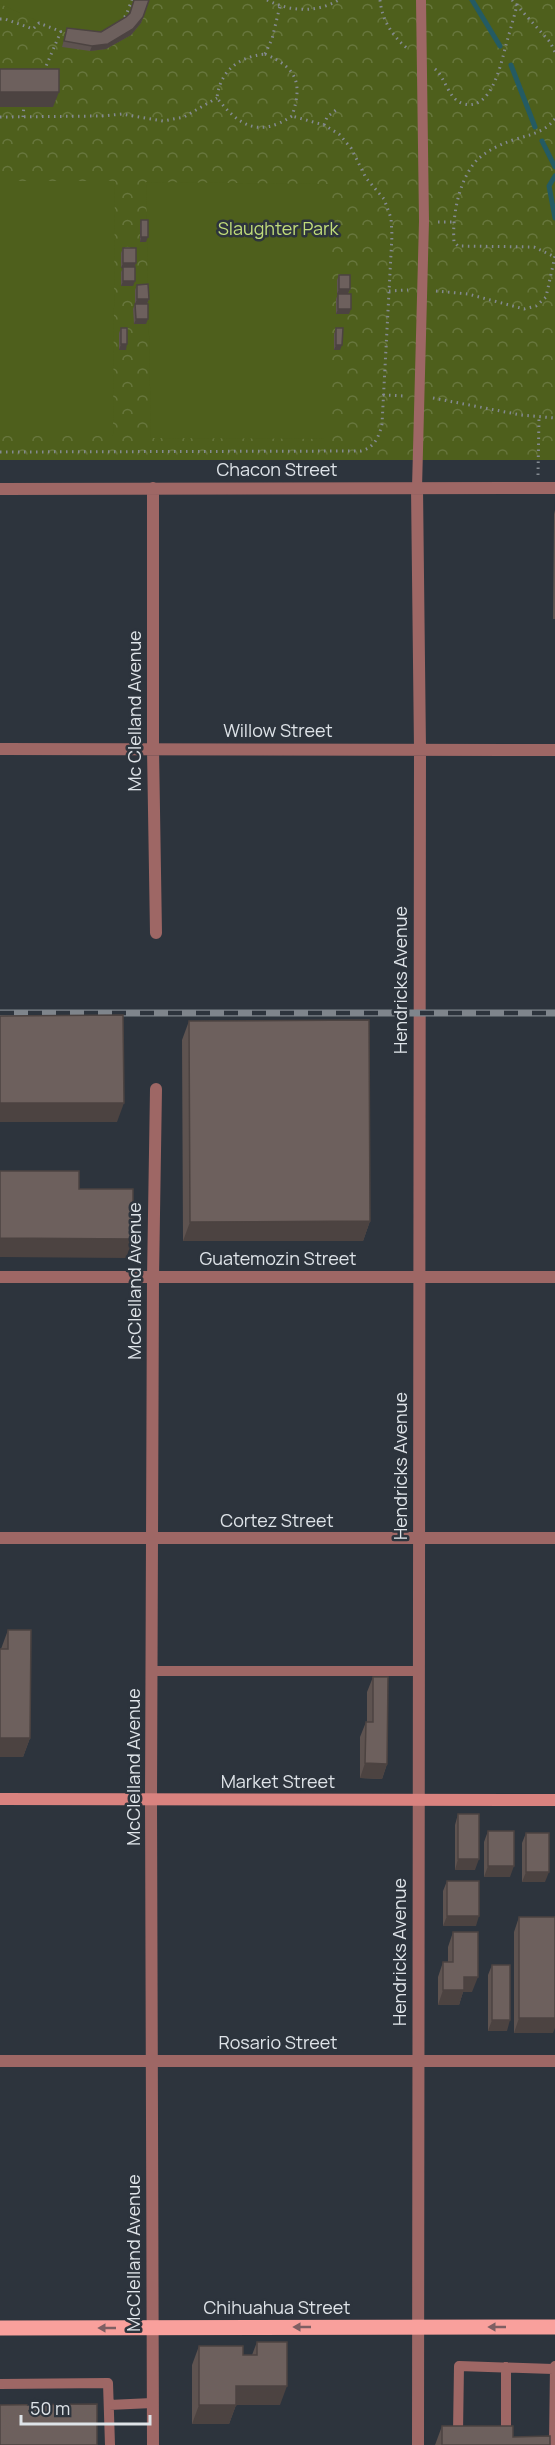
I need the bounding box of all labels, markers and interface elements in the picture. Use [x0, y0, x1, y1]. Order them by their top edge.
park label: Slaughter Park [218, 216, 339, 240]
street label: Chacon Street [216, 457, 338, 481]
street label: Mc Clelland Avenue [122, 630, 146, 792]
street label: Willow Street [223, 718, 333, 742]
street label: Hendricks Avenue [388, 906, 412, 1054]
street label: McClelland Avenue [122, 1202, 146, 1360]
street label: Guatemozin Street [200, 1246, 356, 1270]
street label: Hendricks Avenue [388, 1392, 412, 1540]
street label: Cortez Street [220, 1508, 334, 1532]
street label: McClelland Avenue [121, 1688, 145, 1846]
street label: Market Street [221, 1769, 335, 1793]
street label: Hendricks Avenue [387, 1878, 411, 2026]
street label: Rosario Street [218, 2030, 338, 2054]
street label: McClelland Avenue [121, 2174, 145, 2332]
street label: Chihuahua Street [203, 2295, 351, 2319]
one-way arrow [292, 2322, 311, 2332]
one-way arrow [487, 2322, 506, 2332]
one-way arrow [97, 2323, 116, 2333]
scale bar [21, 2388, 150, 2426]
text: 50 m [30, 2396, 70, 2420]

